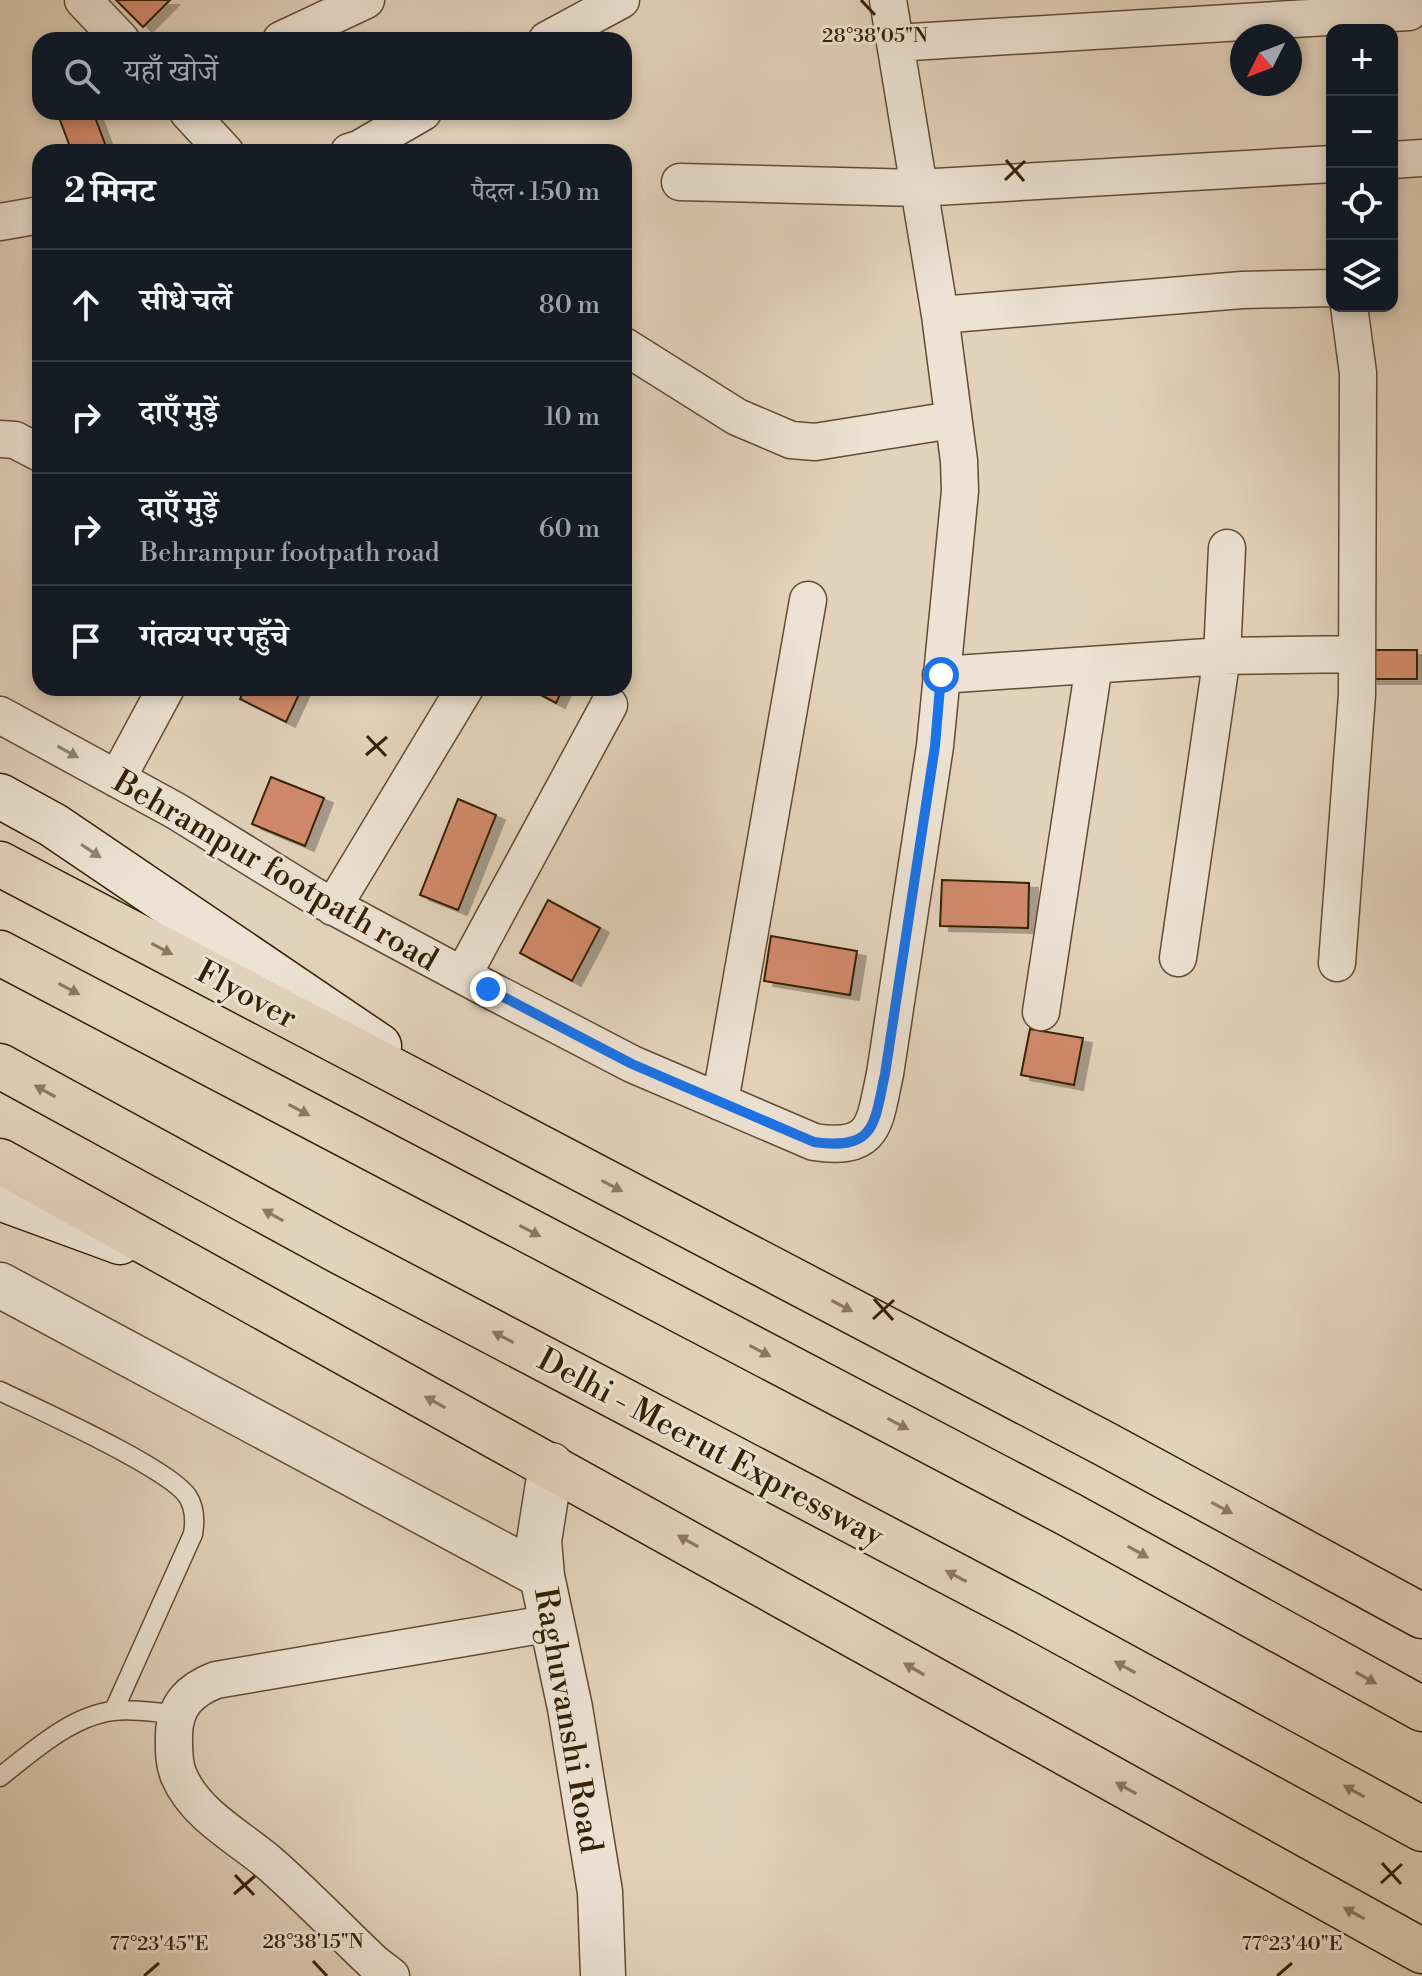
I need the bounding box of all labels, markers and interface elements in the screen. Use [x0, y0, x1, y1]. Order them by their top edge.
text: 28°38'05"N [822, 24, 928, 49]
north arrow [1230, 24, 1302, 96]
map controls [1326, 24, 1398, 312]
button: + [1326, 24, 1398, 96]
search box [32, 32, 632, 120]
text: यहाँ खोजें [124, 53, 218, 91]
icon: search [60, 54, 104, 98]
button: − [1326, 96, 1398, 168]
button: locate [1326, 168, 1398, 240]
text: 2 मिनट [64, 171, 155, 213]
text: पैदल · 150 m [472, 176, 600, 208]
button: layers [1326, 240, 1398, 312]
text: सीधे चलें [140, 282, 232, 320]
icon: ahead [64, 283, 108, 327]
text: 80 m [539, 289, 600, 321]
text: दाएँ मुड़ें [140, 394, 218, 432]
icon: right [64, 395, 108, 439]
text: 10 m [544, 401, 600, 433]
text: दाएँ मुड़ें [140, 490, 218, 528]
icon: right [64, 507, 108, 551]
text: 60 m [539, 513, 600, 545]
text: Behrampur footpath road [140, 537, 439, 569]
text: गंतव्य पर पहुँचे [140, 618, 288, 656]
icon: arrive [64, 619, 108, 663]
route start [923, 657, 959, 693]
one-way arrow [57, 746, 80, 759]
street label: Behrampur footpath road [105, 761, 445, 980]
one-way arrow [80, 843, 101, 858]
one-way arrow [151, 943, 174, 956]
street label: Flyover [189, 952, 304, 1038]
route end [470, 971, 506, 1007]
one-way arrow [58, 983, 81, 996]
one-way arrow [34, 1084, 56, 1098]
one-way arrow [288, 1104, 311, 1117]
one-way arrow [601, 1179, 624, 1192]
one-way arrow [262, 1209, 285, 1222]
one-way arrow [518, 1224, 541, 1237]
one-way arrow [831, 1300, 854, 1313]
one-way arrow [491, 1331, 514, 1344]
street label: Delhi - Meerut Expressway [531, 1340, 891, 1556]
one-way arrow [749, 1344, 771, 1358]
one-way arrow [424, 1395, 447, 1408]
one-way arrow [887, 1418, 910, 1431]
one-way arrow [1211, 1501, 1234, 1514]
one-way arrow [676, 1534, 699, 1548]
one-way arrow [1127, 1546, 1150, 1559]
one-way arrow [945, 1569, 967, 1583]
street label: Raghuvanshi Road [525, 1584, 611, 1856]
one-way arrow [1114, 1660, 1137, 1673]
one-way arrow [903, 1662, 925, 1676]
one-way arrow [1355, 1671, 1377, 1685]
one-way arrow [1115, 1781, 1137, 1795]
one-way arrow [1342, 1785, 1365, 1798]
one-way arrow [1342, 1906, 1365, 1920]
text: 28°38'15"N [262, 1930, 364, 1955]
text: 77°23'45"E [110, 1932, 208, 1957]
text: 77°23'40"E [1241, 1932, 1343, 1957]

